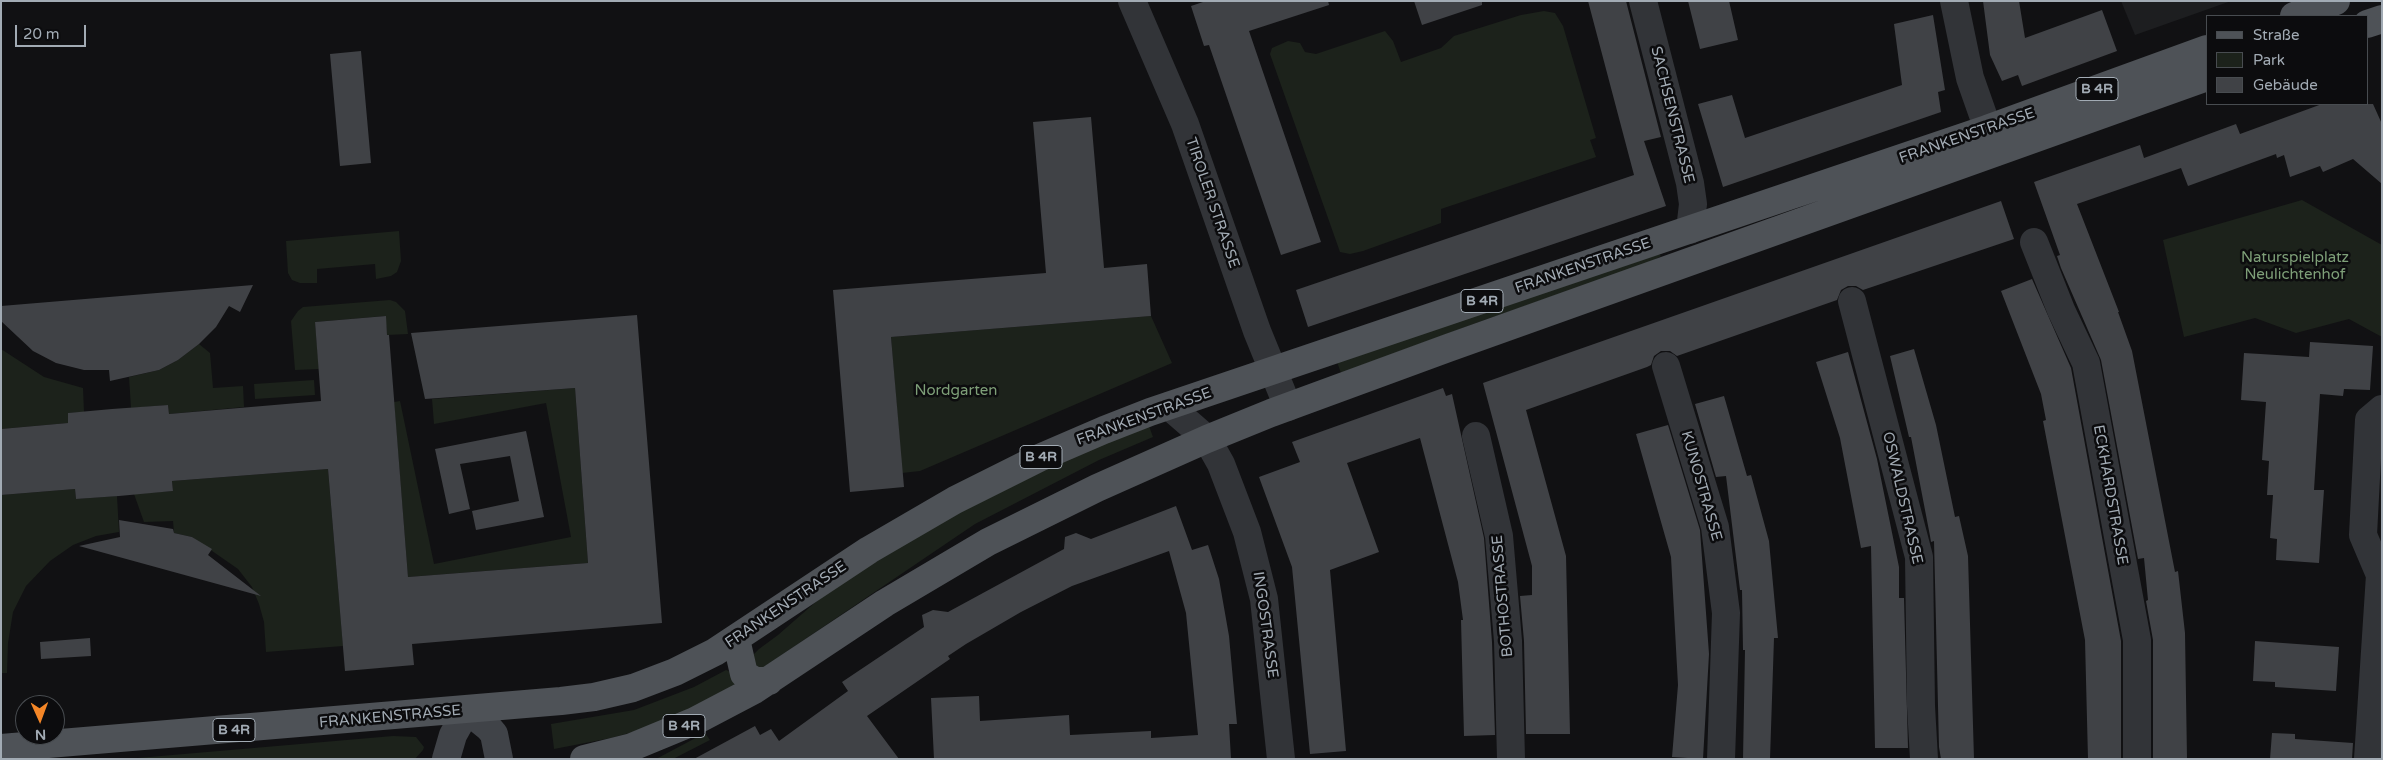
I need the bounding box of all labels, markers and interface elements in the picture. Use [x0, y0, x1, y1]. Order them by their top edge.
scale bar [18, 15, 89, 47]
legend [2206, 15, 2368, 105]
text: 20 m [23, 25, 60, 43]
text: Straße [2253, 26, 2299, 44]
street label: SACHSENSTRASSE [1646, 45, 1698, 185]
text: Park [2253, 51, 2285, 69]
text: Gebäude [2253, 76, 2318, 94]
road number: B 4R [2076, 78, 2118, 100]
street label: FRANKENSTRASSE [1897, 104, 2037, 168]
street label: TIROLER STRASSE [1181, 135, 1243, 271]
street label: FRANKENSTRASSE [1513, 234, 1653, 298]
park label: Naturspielplatz Neulichtenhof [2241, 249, 2349, 284]
road number: B 4R [1461, 290, 1503, 312]
park label: Nordgarten [915, 382, 997, 400]
street label: FRANKENSTRASSE [1074, 384, 1214, 450]
street label: ECKHARDSTRASSE [2089, 423, 2131, 567]
street label: KUNOSTRASSE [1677, 429, 1725, 543]
street label: OSWALDSTRASSE [1878, 430, 1926, 566]
road number: B 4R [1020, 446, 1062, 468]
street label: BOTHOSTRASSE [1489, 534, 1517, 658]
street label: FRANKENSTRASSE [722, 558, 850, 652]
street label: INGOSTRASSE [1249, 570, 1281, 680]
north arrow [15, 695, 65, 745]
street label: FRANKENSTRASSE [318, 702, 462, 732]
road number: B 4R [663, 714, 705, 738]
road number: B 4R [213, 718, 255, 742]
text: N [35, 726, 46, 743]

